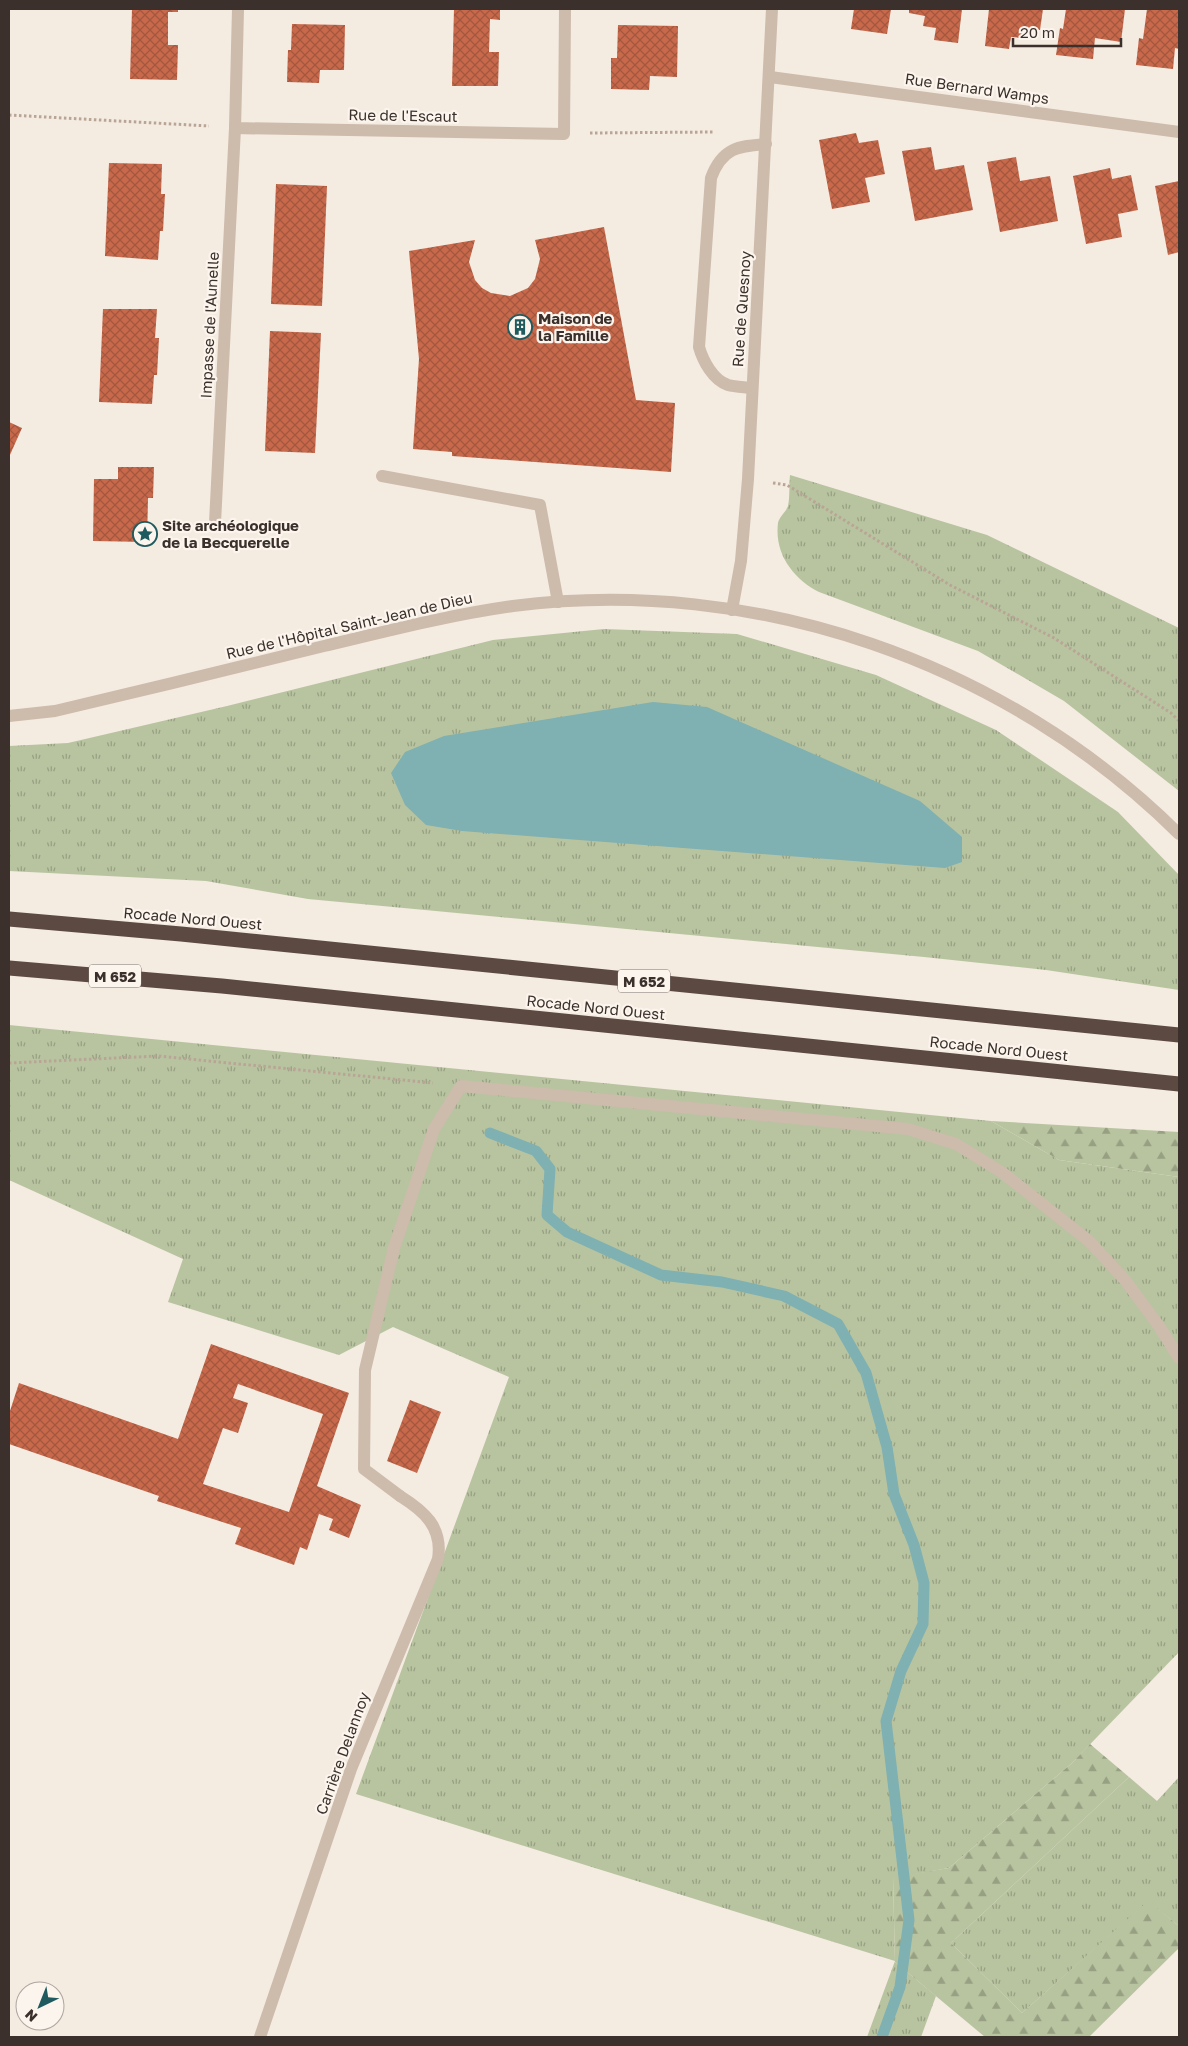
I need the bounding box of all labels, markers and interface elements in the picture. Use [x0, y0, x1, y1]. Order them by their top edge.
scale bar [1013, 15, 1120, 47]
text: 20 m [1020, 23, 1055, 41]
street label: Rue Bernard Wamps [904, 69, 1050, 107]
street label: Rue de l'Escaut [348, 105, 458, 125]
street label: Rue de Quesnoy [728, 250, 754, 368]
street label: Impasse de l'Aunelle [196, 251, 222, 399]
place label: Maison de la Famille [538, 309, 613, 344]
building icon: Maison de la Famille [507, 314, 533, 340]
place label: Site archéologique de la Becquerelle [162, 516, 299, 551]
place icon: Site archéologique de la Becquerelle [132, 521, 158, 547]
street label: Rue de l'Hôpital Saint-Jean de Dieu [224, 588, 474, 662]
street label: Rocade Nord Ouest [123, 903, 263, 933]
road number: M 652 [89, 964, 141, 988]
road number: M 652 [618, 969, 670, 992]
street label: Rocade Nord Ouest [526, 991, 666, 1023]
street label: Rocade Nord Ouest [929, 1032, 1069, 1064]
street label: Carrière Delannoy [311, 1689, 373, 1817]
north arrow [15, 1981, 65, 2031]
text: N [21, 2006, 40, 2026]

